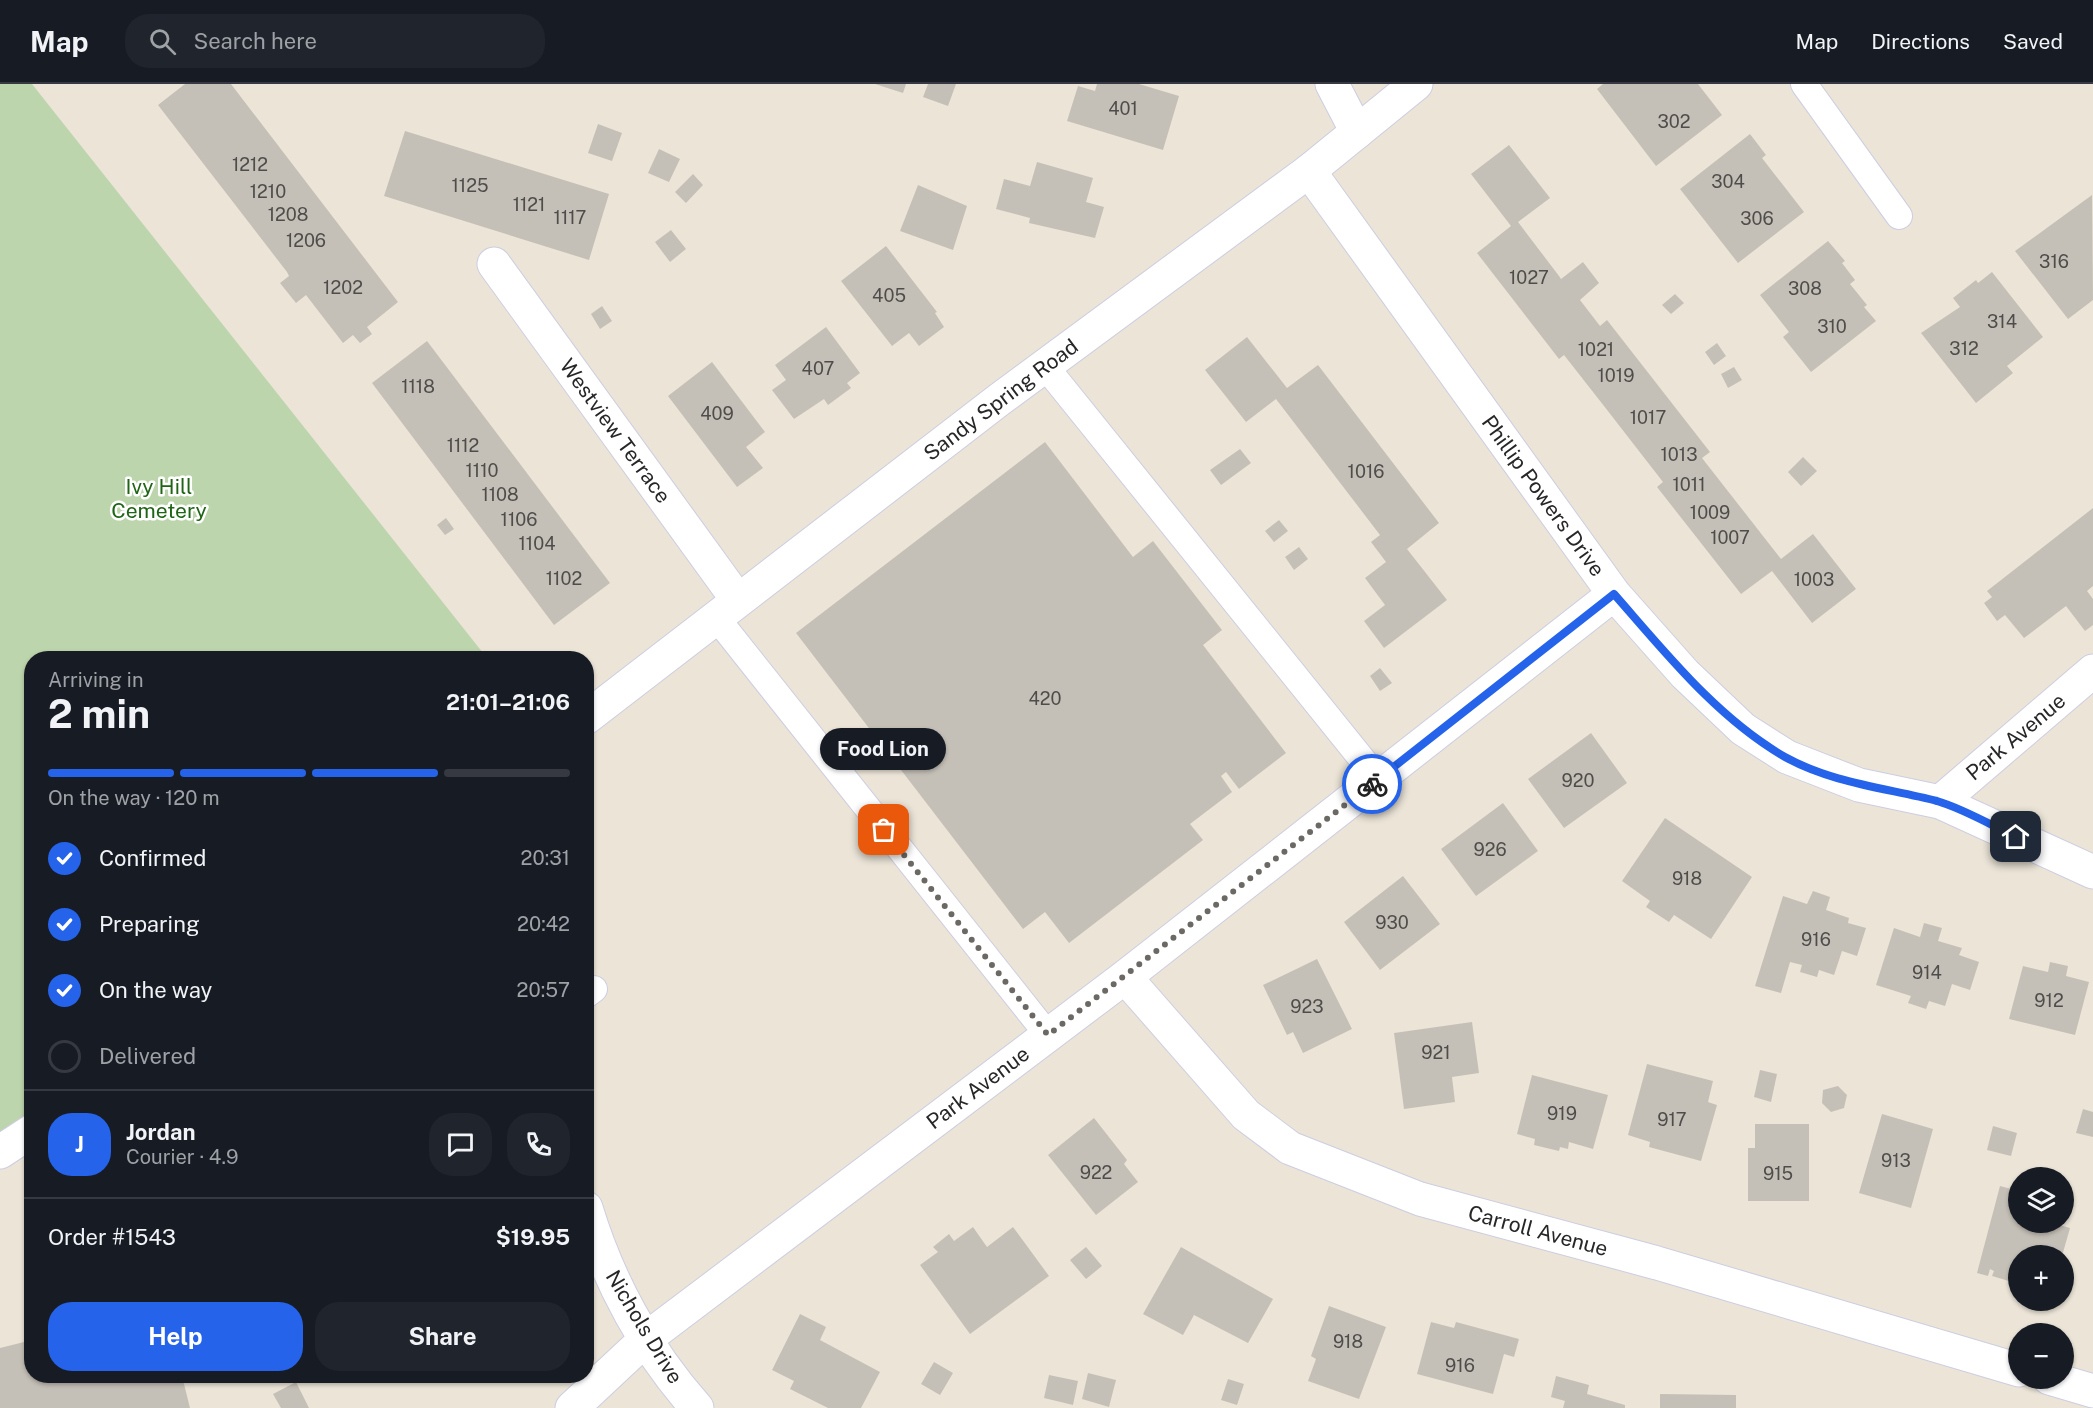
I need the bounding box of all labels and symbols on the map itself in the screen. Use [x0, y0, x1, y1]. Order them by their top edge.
house number: 401 [1108, 98, 1138, 119]
house number: 302 [1658, 111, 1690, 132]
house number: 1212 [232, 154, 268, 175]
house number: 304 [1711, 171, 1745, 192]
house number: 1125 [452, 175, 488, 196]
house number: 1210 [250, 181, 286, 202]
house number: 1121 [513, 194, 545, 215]
house number: 1208 [268, 204, 308, 225]
house number: 1117 [554, 207, 586, 228]
house number: 306 [1740, 208, 1774, 229]
house number: 1206 [286, 230, 326, 251]
house number: 316 [2039, 251, 2069, 272]
house number: 1027 [1509, 267, 1549, 288]
house number: 1202 [323, 277, 363, 298]
house number: 308 [1788, 278, 1822, 299]
house number: 405 [872, 285, 906, 306]
house number: 314 [1987, 311, 2017, 332]
house number: 310 [1817, 316, 1847, 337]
street label: Sandy Spring Road [919, 333, 1083, 466]
house number: 312 [1949, 338, 1979, 359]
house number: 1021 [1578, 339, 1614, 360]
street label: Westview Terrace [555, 354, 676, 508]
house number: 407 [802, 358, 834, 379]
house number: 1019 [1598, 365, 1634, 386]
house number: 1118 [401, 376, 435, 397]
house number: 409 [700, 403, 734, 424]
house number: 1017 [1630, 407, 1666, 428]
street label: Phillip Powers Drive [1477, 410, 1610, 581]
house number: 1112 [447, 435, 479, 456]
house number: 1013 [1660, 444, 1698, 465]
house number: 1110 [466, 460, 499, 481]
house number: 1016 [1348, 461, 1384, 482]
park label: Ivy Hill Cemetery [111, 474, 207, 523]
house number: 1011 [1673, 474, 1706, 495]
house number: 1108 [481, 484, 519, 505]
house number: 1009 [1690, 502, 1730, 523]
house number: 1106 [501, 509, 537, 530]
house number: 1007 [1710, 527, 1750, 548]
house number: 1104 [519, 533, 555, 554]
house number: 1102 [546, 568, 582, 589]
house number: 1003 [1794, 569, 1834, 590]
house number: 420 [1028, 688, 1062, 709]
street label: Park Avenue [1961, 688, 2070, 785]
callout: Food Lion [821, 728, 947, 770]
courier [1342, 754, 1402, 814]
house number: 920 [1562, 770, 1595, 791]
pin [858, 804, 909, 855]
pin [1990, 811, 2041, 862]
house number: 926 [1473, 839, 1507, 860]
house number: 918 [1672, 868, 1702, 889]
house number: 930 [1375, 912, 1409, 933]
house number: 916 [1801, 929, 1831, 950]
house number: 914 [1912, 962, 1942, 983]
house number: 912 [2034, 990, 2064, 1011]
house number: 923 [1290, 996, 1324, 1017]
street label: Park Avenue [921, 1041, 1034, 1134]
house number: 921 [1421, 1042, 1451, 1063]
house number: 919 [1547, 1103, 1577, 1124]
house number: 917 [1657, 1109, 1687, 1130]
house number: 913 [1881, 1150, 1911, 1171]
house number: 922 [1080, 1162, 1112, 1183]
house number: 915 [1763, 1163, 1793, 1184]
street label: Carroll Avenue [1465, 1200, 1611, 1261]
street label: Nichols Drive [601, 1265, 688, 1388]
house number: 918 [1333, 1331, 1363, 1352]
house number: 916 [1445, 1355, 1475, 1376]

